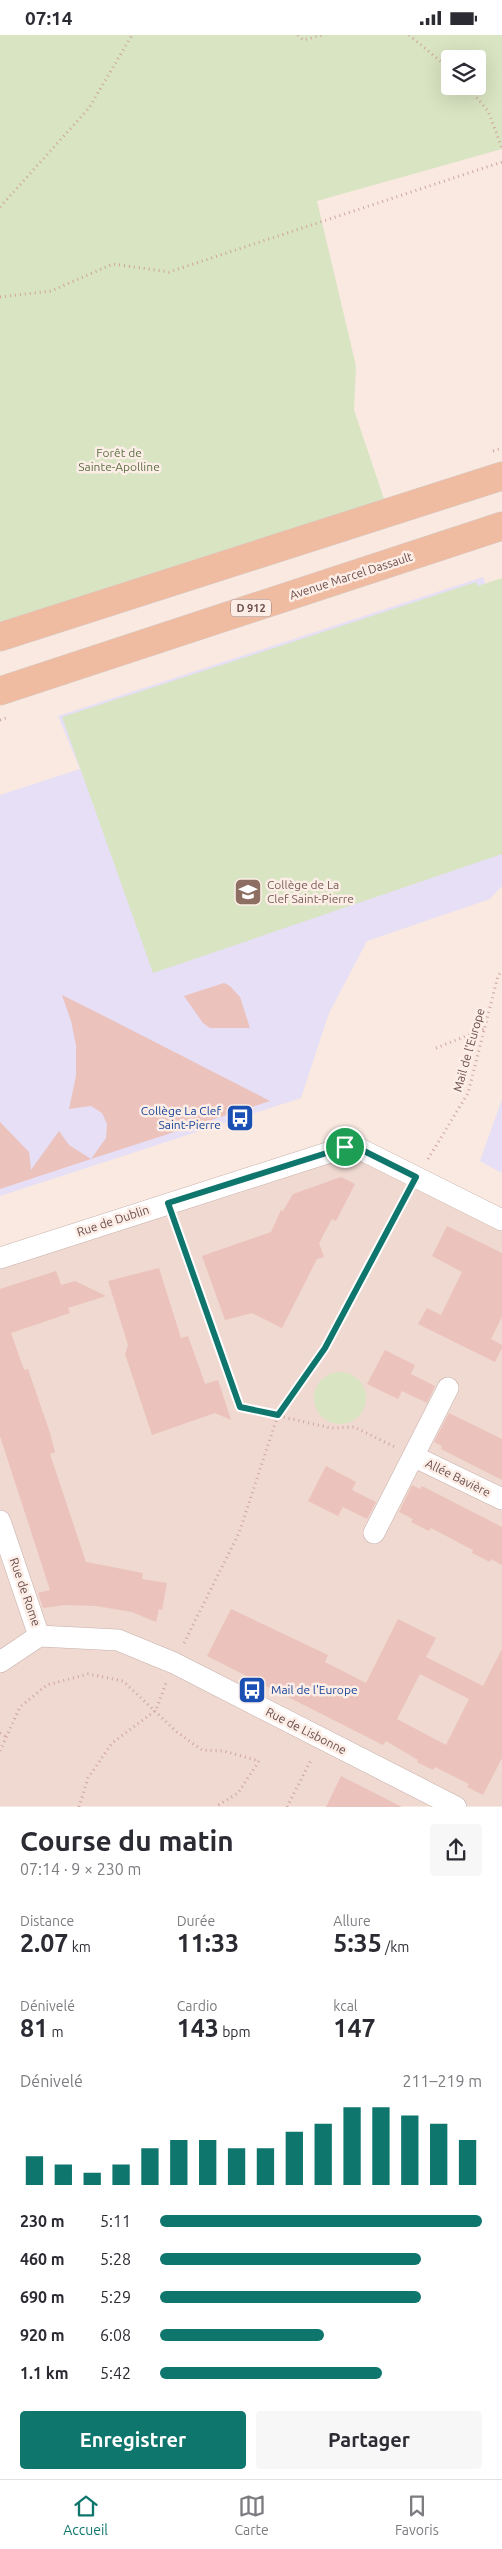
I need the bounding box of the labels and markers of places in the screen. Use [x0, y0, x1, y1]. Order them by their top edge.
school or university icon: Collège de La Clef Saint-Pierre [233, 877, 263, 907]
place label: Collège de La Clef Saint-Pierre [267, 878, 354, 905]
bus stop icon: Collège La Clef Saint-Pierre [225, 1103, 255, 1133]
place label: Collège La Clef Saint-Pierre [141, 1104, 221, 1131]
pin [324, 1126, 366, 1168]
bus stop icon: Mail de l'Europe [237, 1675, 267, 1705]
place label: Mail de l'Europe [271, 1683, 358, 1696]

